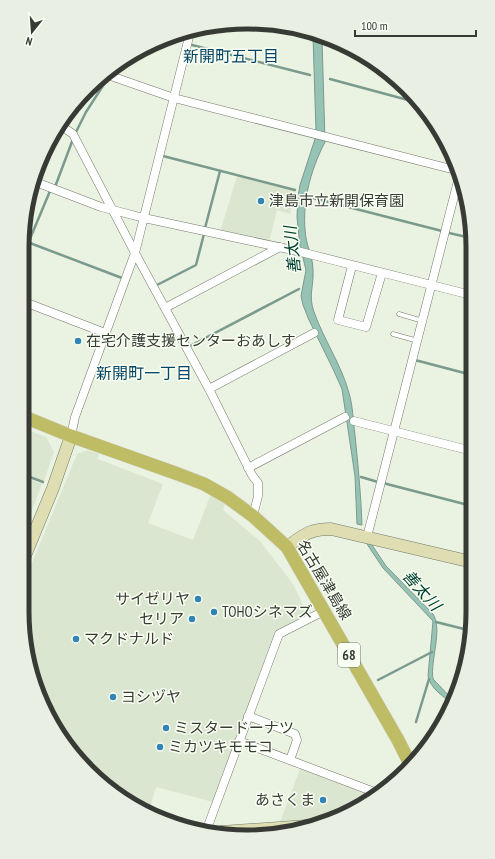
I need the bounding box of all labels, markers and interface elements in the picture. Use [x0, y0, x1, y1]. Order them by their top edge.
north arrow [12, 12, 52, 52]
scale bar [355, 12, 476, 38]
text: 100 m [361, 18, 388, 33]
text: N [24, 34, 34, 49]
district label: 新開町五丁目 [183, 46, 279, 66]
place label: 津島市立新開保育園 [269, 191, 404, 210]
marker: 津島市立新開保育園 [256, 196, 266, 206]
water label: 善太川 [279, 223, 304, 275]
place label: 在宅介護支援センターおあしす [86, 331, 296, 350]
marker: 在宅介護支援センターおあしす [73, 336, 83, 346]
district label: 新開町一丁目 [96, 363, 192, 383]
street label: 名古屋津島線 [293, 536, 356, 623]
water label: 善太川 [399, 565, 447, 616]
place label: サイゼリヤ [115, 589, 190, 608]
marker: サイゼリヤ [193, 594, 203, 604]
place label: TOHOシネマズ [222, 602, 313, 621]
marker: TOHOシネマズ [209, 607, 219, 617]
place label: セリア [139, 609, 184, 628]
marker: セリア [187, 614, 197, 624]
place label: マクドナルド [84, 629, 174, 648]
marker: マクドナルド [71, 634, 81, 644]
road number: 68 [338, 643, 360, 667]
place label: ヨシヅヤ [121, 687, 181, 706]
marker: ヨシヅヤ [108, 692, 118, 702]
place label: ミスタードーナツ [174, 718, 294, 737]
marker: ミスタードーナツ [161, 723, 171, 733]
place label: ミカツキモモコ [168, 737, 273, 756]
marker: ミカツキモモコ [155, 742, 165, 752]
place label: あさくま [255, 790, 315, 809]
marker: あさくま [318, 795, 328, 805]

